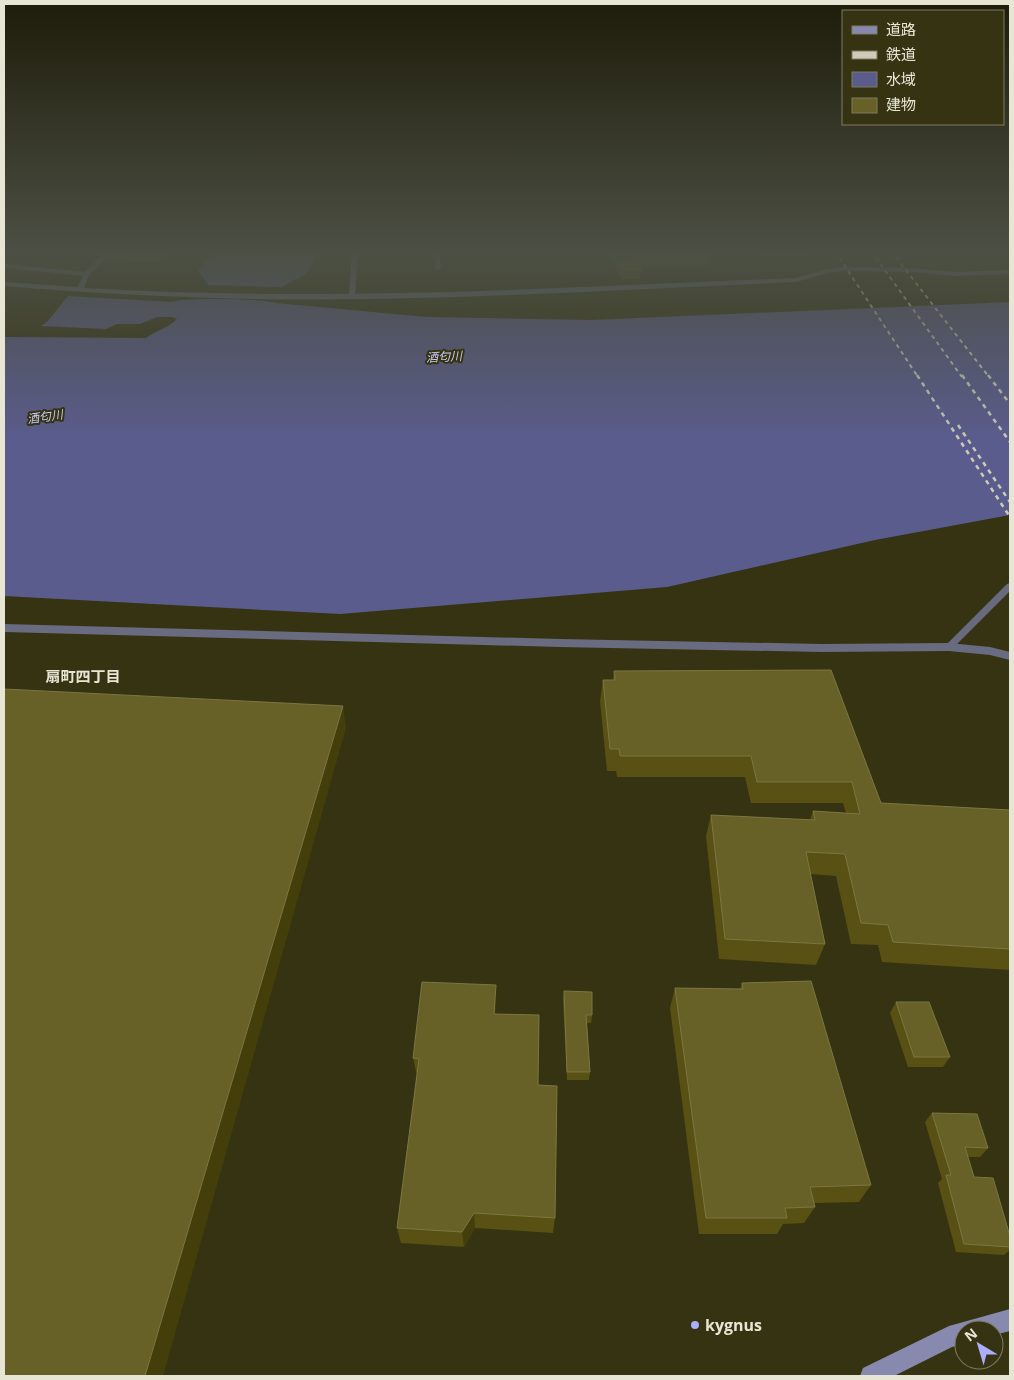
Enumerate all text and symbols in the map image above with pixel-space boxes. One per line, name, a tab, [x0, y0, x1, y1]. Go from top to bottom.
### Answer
legend	[842, 10, 1004, 125]
text: 道路	[886, 19, 916, 39]
text: 鉄道	[886, 44, 916, 64]
text: 水域	[886, 69, 916, 89]
text: 建物	[886, 94, 916, 114]
water label: 酒匂川	[426, 347, 464, 366]
water label: 酒匂川	[26, 405, 66, 427]
district label: 扇町四丁目	[45, 666, 121, 686]
place label: kygnus	[705, 1314, 762, 1336]
marker: kygnus	[689, 1319, 701, 1331]
north arrow	[954, 1320, 1004, 1370]
text: N	[960, 1323, 981, 1345]

